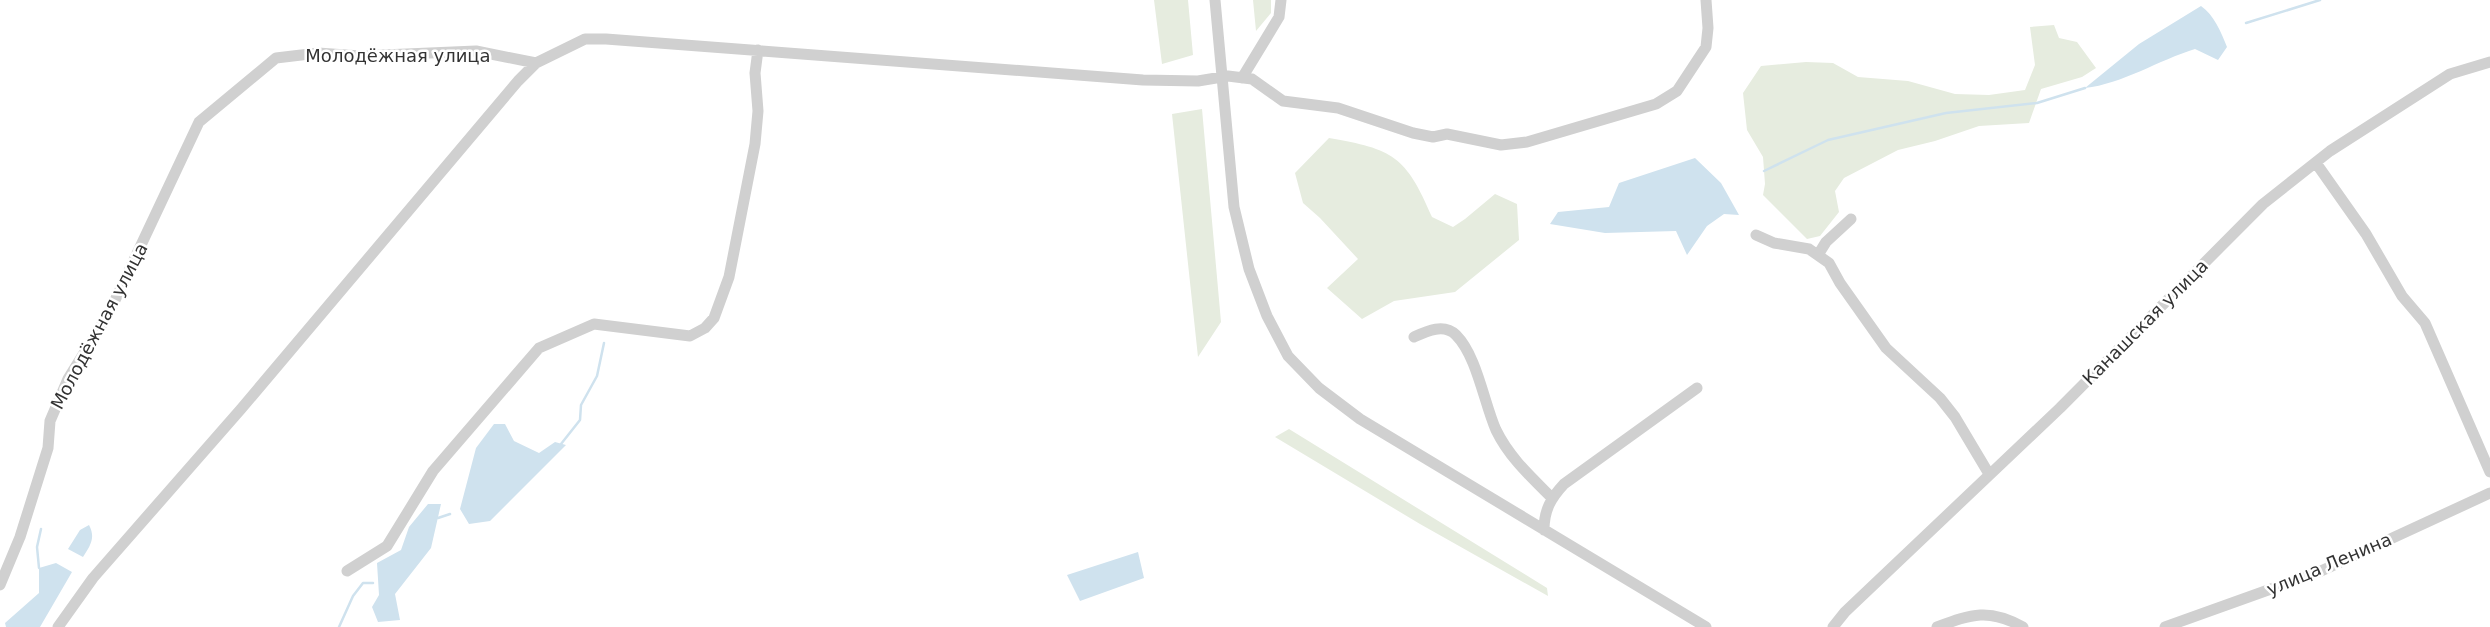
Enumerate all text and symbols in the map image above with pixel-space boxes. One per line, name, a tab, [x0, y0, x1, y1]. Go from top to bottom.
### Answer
street label: Молодёжная улица	[305, 45, 491, 66]
street label: Молодёжная улица	[46, 239, 152, 413]
street label: Канашская улица	[2078, 255, 2212, 389]
street label: улица Ленина	[2263, 528, 2395, 600]

